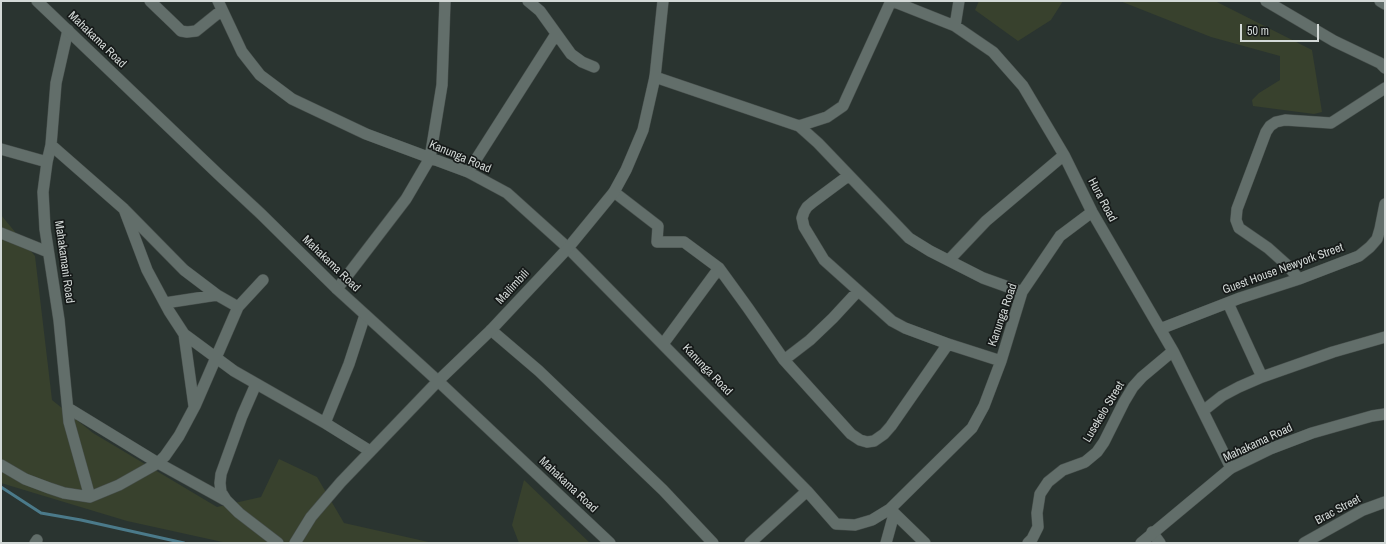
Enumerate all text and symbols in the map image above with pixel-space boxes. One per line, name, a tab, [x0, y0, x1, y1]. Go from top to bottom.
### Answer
street label: Mahakama Road	[65, 9, 129, 71]
scale bar	[1242, 16, 1321, 42]
text: 50 m	[1247, 23, 1269, 39]
street label: Kanunga Road	[427, 138, 493, 176]
street label: Hura Road	[1084, 176, 1120, 224]
street label: Mahakamani Road	[51, 220, 77, 304]
street label: Mahakama Road	[299, 233, 363, 295]
street label: Guest House Newyork Street	[1221, 240, 1345, 298]
street label: Mailimbili	[493, 266, 533, 308]
street label: Kanunga Road	[986, 282, 1020, 348]
street label: Kanunga Road	[679, 341, 735, 399]
street label: Lusekelo Street	[1080, 379, 1128, 445]
street label: Mahakama Road	[1221, 421, 1295, 465]
street label: Mahakama Road	[536, 454, 600, 516]
street label: Brac Street	[1313, 492, 1363, 528]

